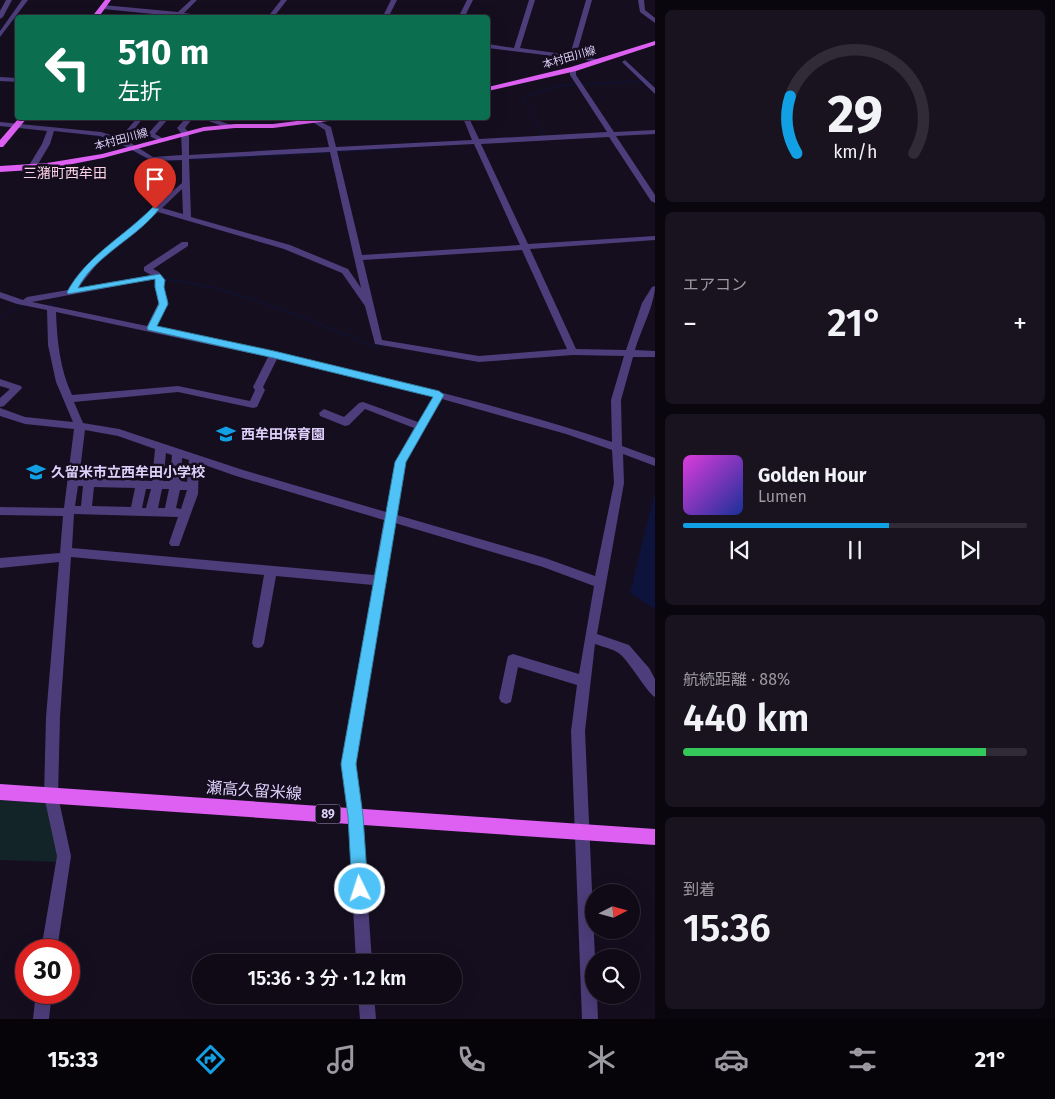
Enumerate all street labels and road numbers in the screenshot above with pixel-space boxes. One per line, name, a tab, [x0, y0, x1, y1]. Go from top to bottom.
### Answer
street label: 本村田川線	[541, 44, 597, 71]
street label: 本村田川線	[93, 126, 149, 153]
street label: 瀬高久留米線	[205, 778, 303, 803]
road number: 89	[316, 804, 340, 824]

